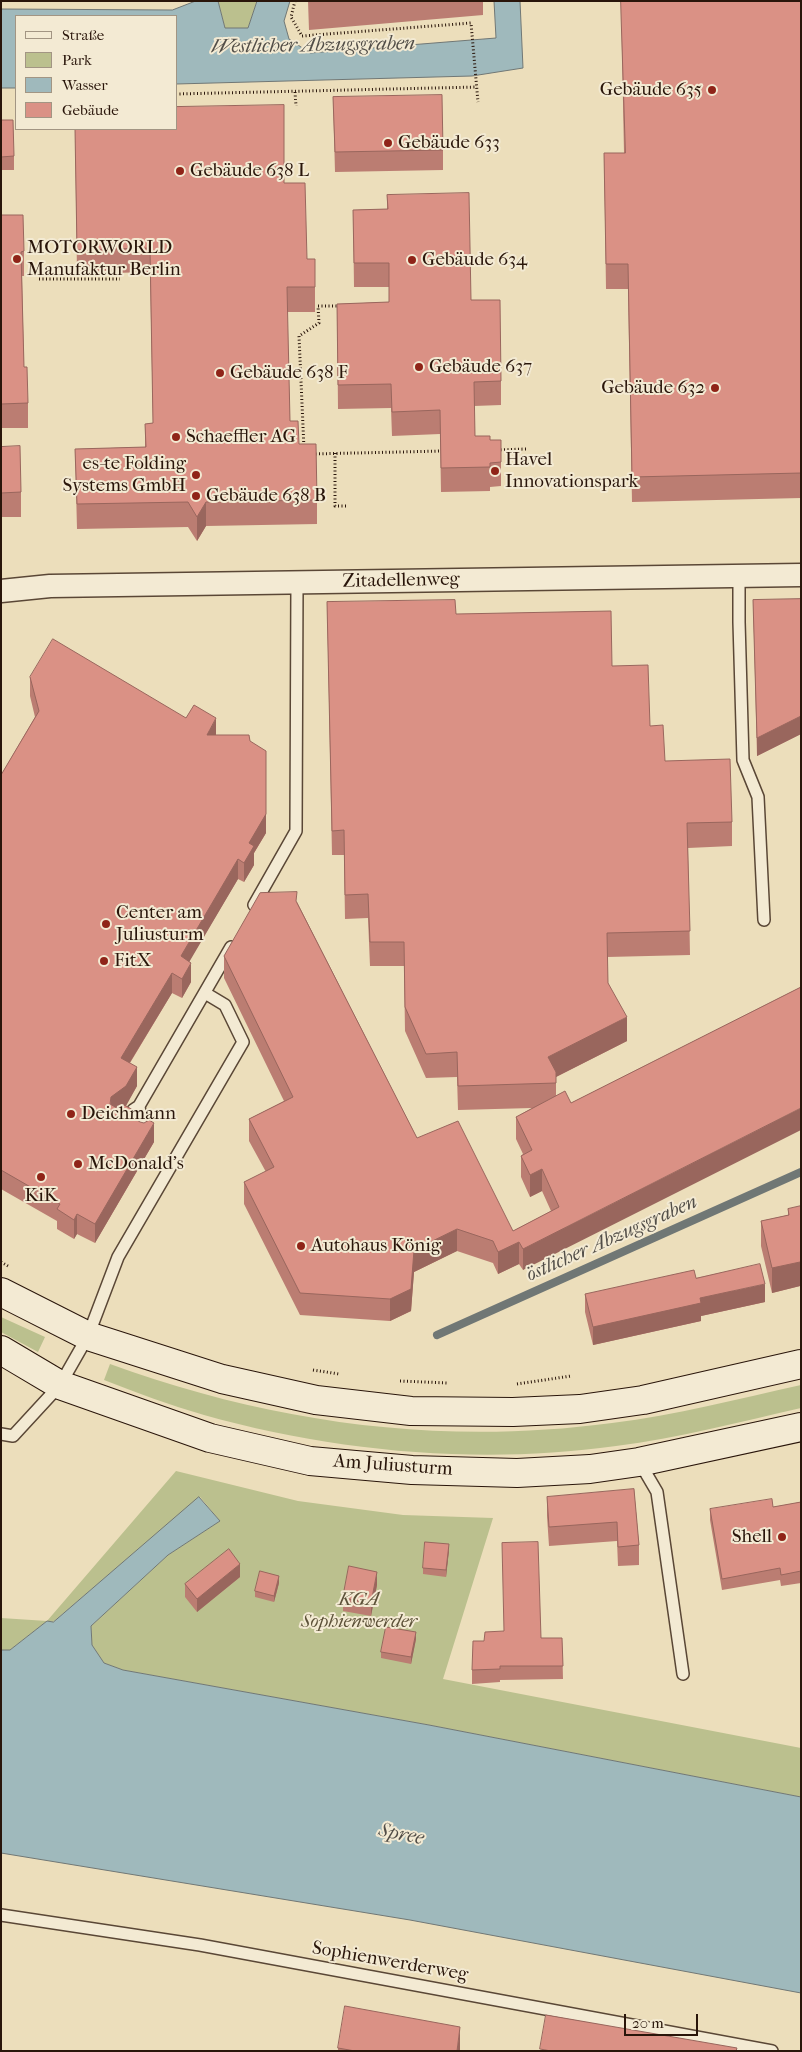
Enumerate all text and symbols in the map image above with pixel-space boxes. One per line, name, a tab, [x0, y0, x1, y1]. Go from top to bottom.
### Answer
legend	[15, 15, 178, 130]
text: Straße	[62, 26, 104, 44]
water label: Westlicher Abzugsgraben	[211, 32, 415, 60]
text: Park	[62, 51, 92, 69]
text: Wasser	[62, 76, 108, 94]
place label: Gebäude 635	[600, 79, 702, 101]
marker: Gebäude 635	[706, 84, 718, 96]
text: Gebäude	[62, 101, 119, 119]
place label: Gebäude 633	[398, 132, 500, 154]
marker: Gebäude 633	[382, 137, 394, 149]
place label: Gebäude 638 L	[190, 160, 309, 182]
marker: Gebäude 638 L	[174, 165, 186, 177]
place label: MOTORWORLD Manufaktur Berlin	[27, 237, 181, 281]
place label: Gebäude 634	[422, 249, 527, 271]
marker: MOTORWORLD Manufaktur Berlin	[11, 253, 23, 265]
marker: Gebäude 634	[406, 254, 418, 266]
place label: Gebäude 637	[429, 356, 532, 378]
marker: Gebäude 637	[413, 361, 425, 373]
place label: Gebäude 638 F	[230, 362, 348, 384]
marker: Gebäude 638 F	[214, 367, 226, 379]
place label: Gebäude 632	[601, 377, 705, 399]
marker: Gebäude 632	[709, 382, 721, 394]
place label: Schaeffler AG	[186, 426, 296, 448]
marker: Schaeffler AG	[170, 431, 182, 443]
place label: Havel Innovationspark	[505, 449, 638, 493]
place label: es-te Folding Systems GmbH	[63, 453, 186, 497]
marker: Havel Innovationspark	[489, 465, 501, 477]
marker: es-te Folding Systems GmbH	[190, 469, 202, 481]
place label: Gebäude 638 B	[206, 485, 326, 507]
marker: Gebäude 638 B	[190, 490, 202, 502]
street label: Zitadellenweg	[342, 569, 460, 593]
place label: Center am Juliusturm	[116, 902, 203, 946]
marker: Center am Juliusturm	[100, 918, 112, 930]
place label: FitX	[114, 950, 151, 972]
marker: FitX	[98, 955, 110, 967]
place label: Deichmann	[81, 1103, 176, 1125]
marker: Deichmann	[65, 1108, 77, 1120]
place label: McDonald's	[88, 1153, 184, 1175]
marker: McDonald's	[72, 1158, 84, 1170]
marker: KiK	[35, 1171, 47, 1183]
place label: KiK	[24, 1185, 58, 1207]
water label: östlicher Abzugsgraben	[523, 1191, 701, 1287]
place label: Autohaus König	[311, 1235, 441, 1257]
marker: Autohaus König	[295, 1240, 307, 1252]
street label: Am Juliusturm	[333, 1450, 453, 1482]
place label: Shell	[732, 1526, 772, 1548]
marker: Shell	[776, 1531, 788, 1543]
park label: KGA Sophienwerder	[301, 1589, 417, 1633]
water label: Spree	[376, 1819, 426, 1851]
street label: Sophienwerderweg	[310, 1937, 470, 1987]
scale bar	[627, 2004, 701, 2036]
text: 20 m	[632, 2014, 664, 2032]

